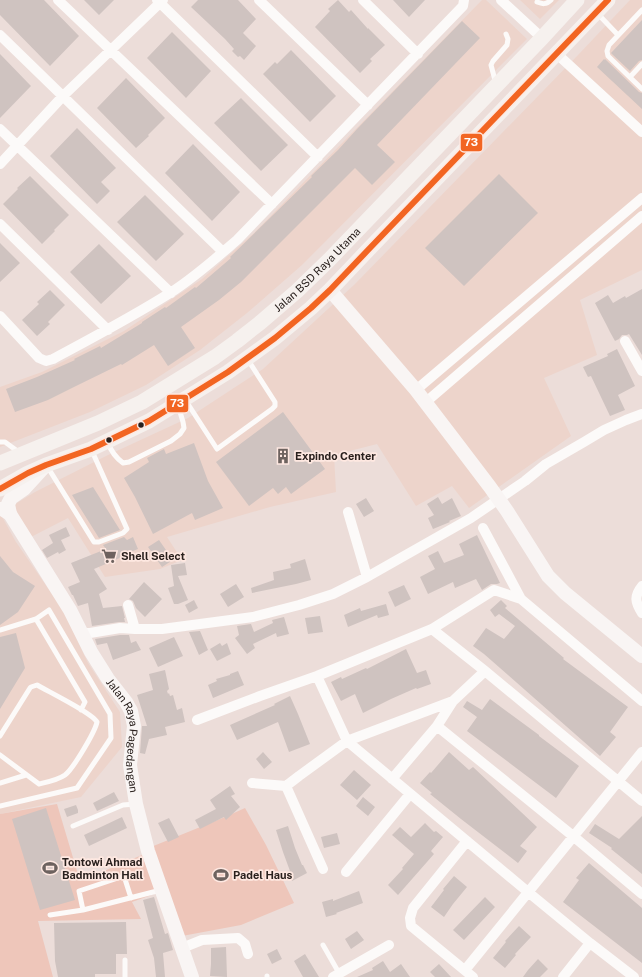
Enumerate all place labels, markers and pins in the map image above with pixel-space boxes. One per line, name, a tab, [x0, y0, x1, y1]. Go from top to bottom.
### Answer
unlabelled marker	[136, 420, 146, 430]
unlabelled marker	[104, 435, 114, 445]
building icon: Expindo Center	[274, 447, 292, 465]
place label: Expindo Center	[295, 450, 376, 462]
supermarket icon: Shell Select	[100, 547, 118, 565]
place label: Shell Select	[121, 550, 185, 562]
place label: Tontowi Ahmad Badminton Hall	[62, 856, 144, 881]
sports icon: Tontowi Ahmad Badminton Hall	[41, 859, 59, 877]
sports icon: Padel Haus	[212, 866, 230, 884]
place label: Padel Haus	[233, 869, 293, 881]

